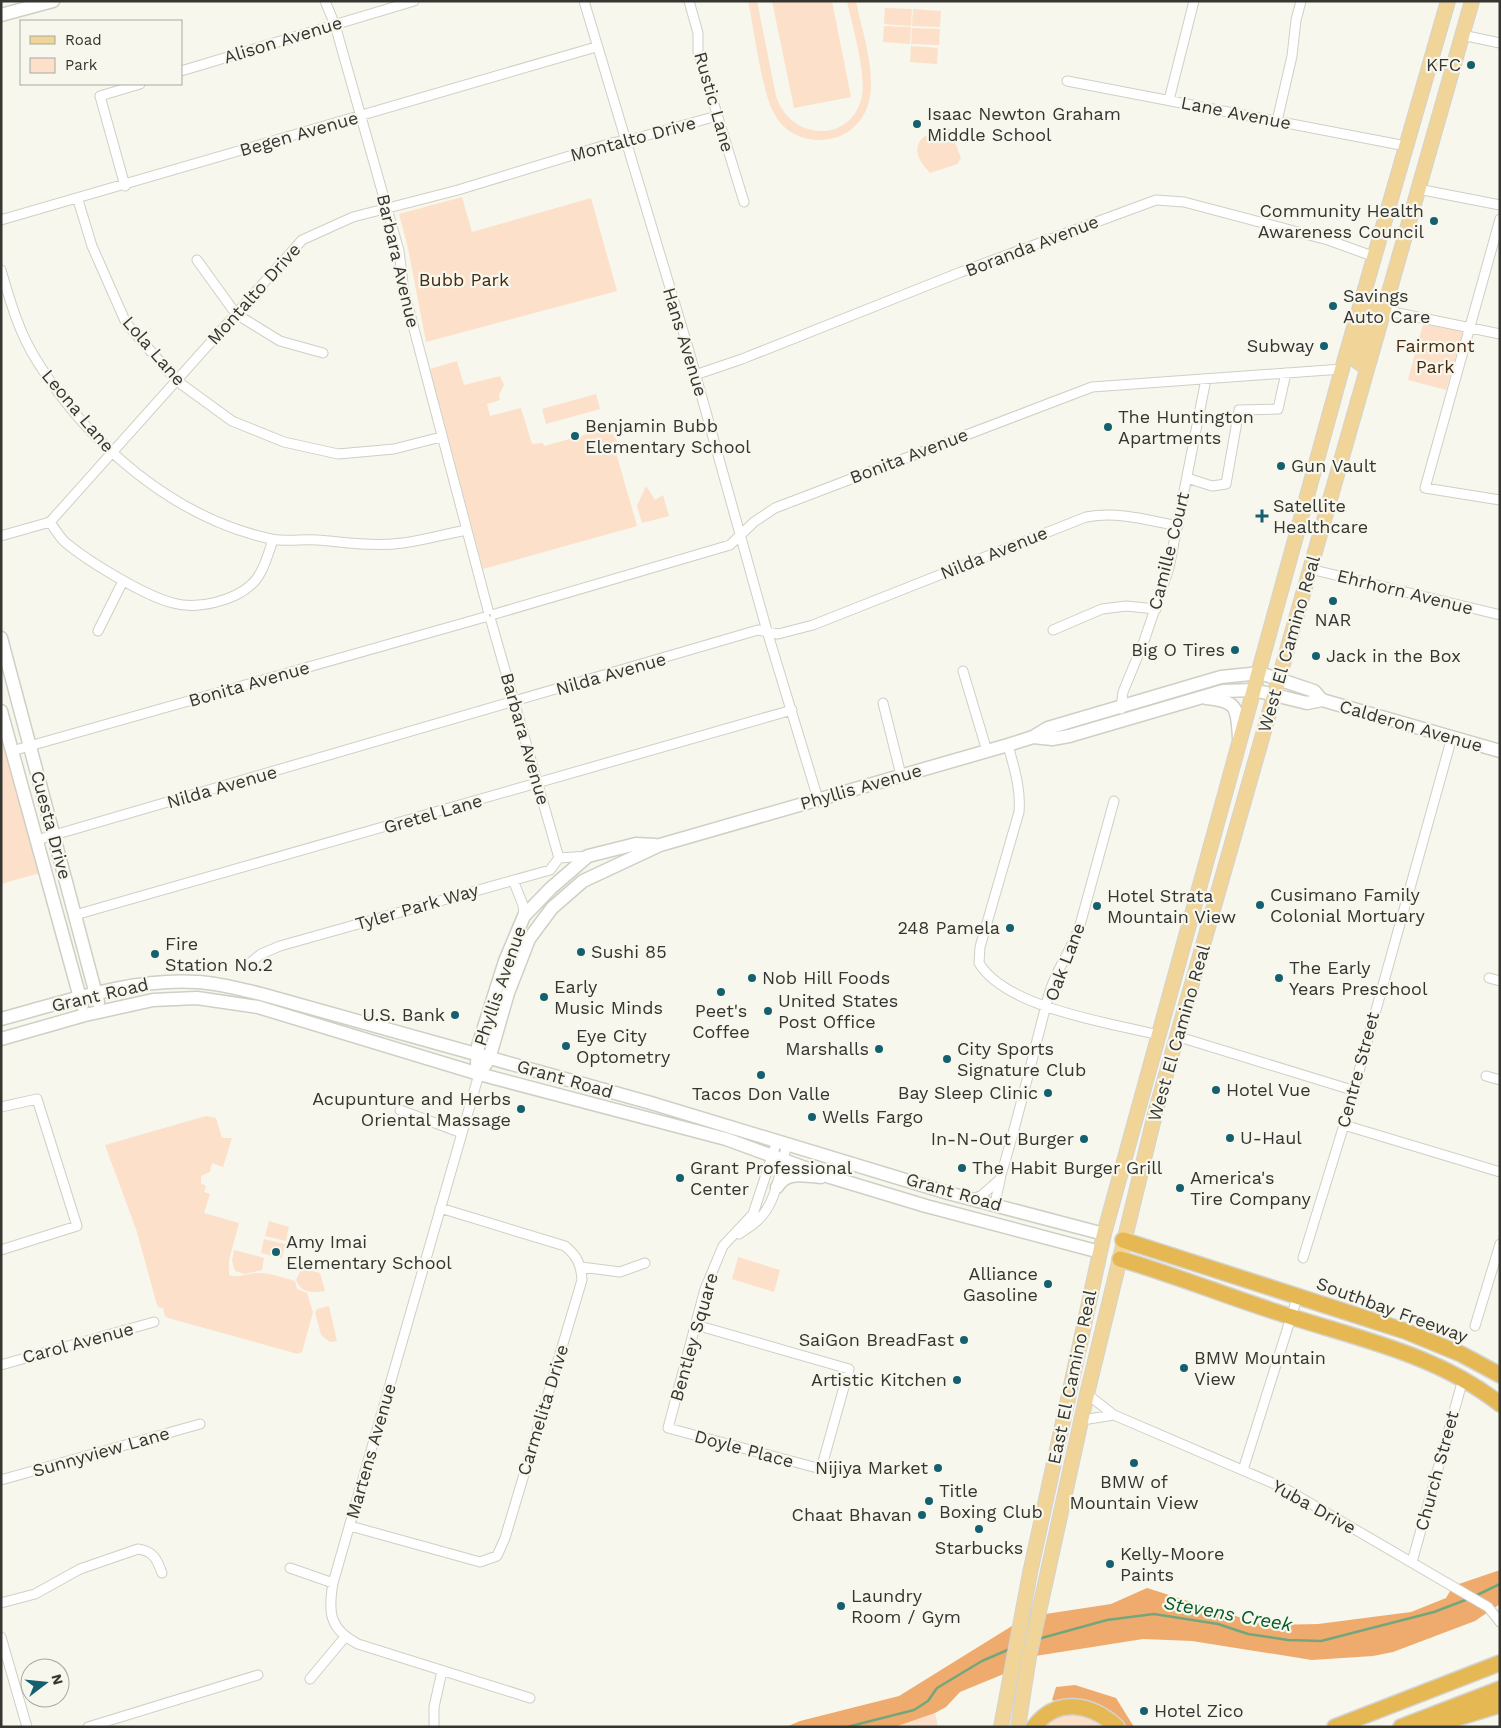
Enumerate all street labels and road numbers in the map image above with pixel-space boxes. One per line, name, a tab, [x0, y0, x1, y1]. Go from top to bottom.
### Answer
street label: Alison Avenue	[221, 12, 345, 67]
street label: Rustic Lane	[690, 49, 739, 154]
street label: Lane Avenue	[1179, 92, 1293, 133]
street label: Begen Avenue	[237, 107, 361, 160]
street label: Montalto Drive	[568, 112, 698, 165]
street label: Barbara Avenue	[373, 192, 424, 330]
street label: Boranda Avenue	[962, 210, 1101, 281]
street label: Montalto Drive	[203, 239, 305, 349]
street label: Hans Avenue	[659, 285, 712, 399]
street label: Lola Lane	[119, 312, 190, 390]
street label: Leona Lane	[38, 365, 119, 456]
street label: Bonita Avenue	[847, 423, 971, 488]
street label: Camille Court	[1144, 489, 1193, 612]
street label: Nilda Avenue	[937, 522, 1050, 584]
street label: West El Camino Real	[1253, 553, 1324, 735]
street label: Ehrhorn Avenue	[1335, 564, 1475, 619]
street label: Nilda Avenue	[553, 648, 668, 699]
street label: Bonita Avenue	[186, 656, 312, 711]
street label: Barbara Avenue	[497, 670, 554, 807]
street label: Calderon Avenue	[1337, 695, 1485, 756]
street label: Phyllis Avenue	[798, 759, 924, 814]
street label: Nilda Avenue	[164, 761, 279, 812]
street label: Cuesta Drive	[27, 768, 76, 881]
street label: Gretel Lane	[381, 789, 485, 838]
street label: Tyler Park Way	[353, 879, 482, 934]
street label: Oak Lane	[1040, 920, 1089, 1004]
street label: Phyllis Avenue	[469, 923, 530, 1049]
street label: West El Camino Real	[1143, 942, 1214, 1124]
street label: Grant Road	[49, 973, 150, 1016]
street label: Centre Street	[1332, 1009, 1383, 1130]
street label: Grant Road	[515, 1055, 616, 1102]
street label: Grant Road	[904, 1168, 1005, 1215]
street label: Bentley Square	[665, 1270, 722, 1404]
street label: Southbay Freeway	[1314, 1272, 1471, 1347]
street label: East El Camino Real	[1043, 1287, 1100, 1466]
street label: Carol Avenue	[20, 1318, 136, 1367]
street label: Carmelita Drive	[513, 1342, 572, 1478]
street label: Martens Avenue	[341, 1381, 400, 1521]
street label: Church Street	[1410, 1408, 1463, 1533]
street label: Sunnyview Lane	[30, 1422, 172, 1481]
street label: Doyle Place	[692, 1425, 796, 1472]
street label: Yuba Drive	[1269, 1475, 1360, 1538]

